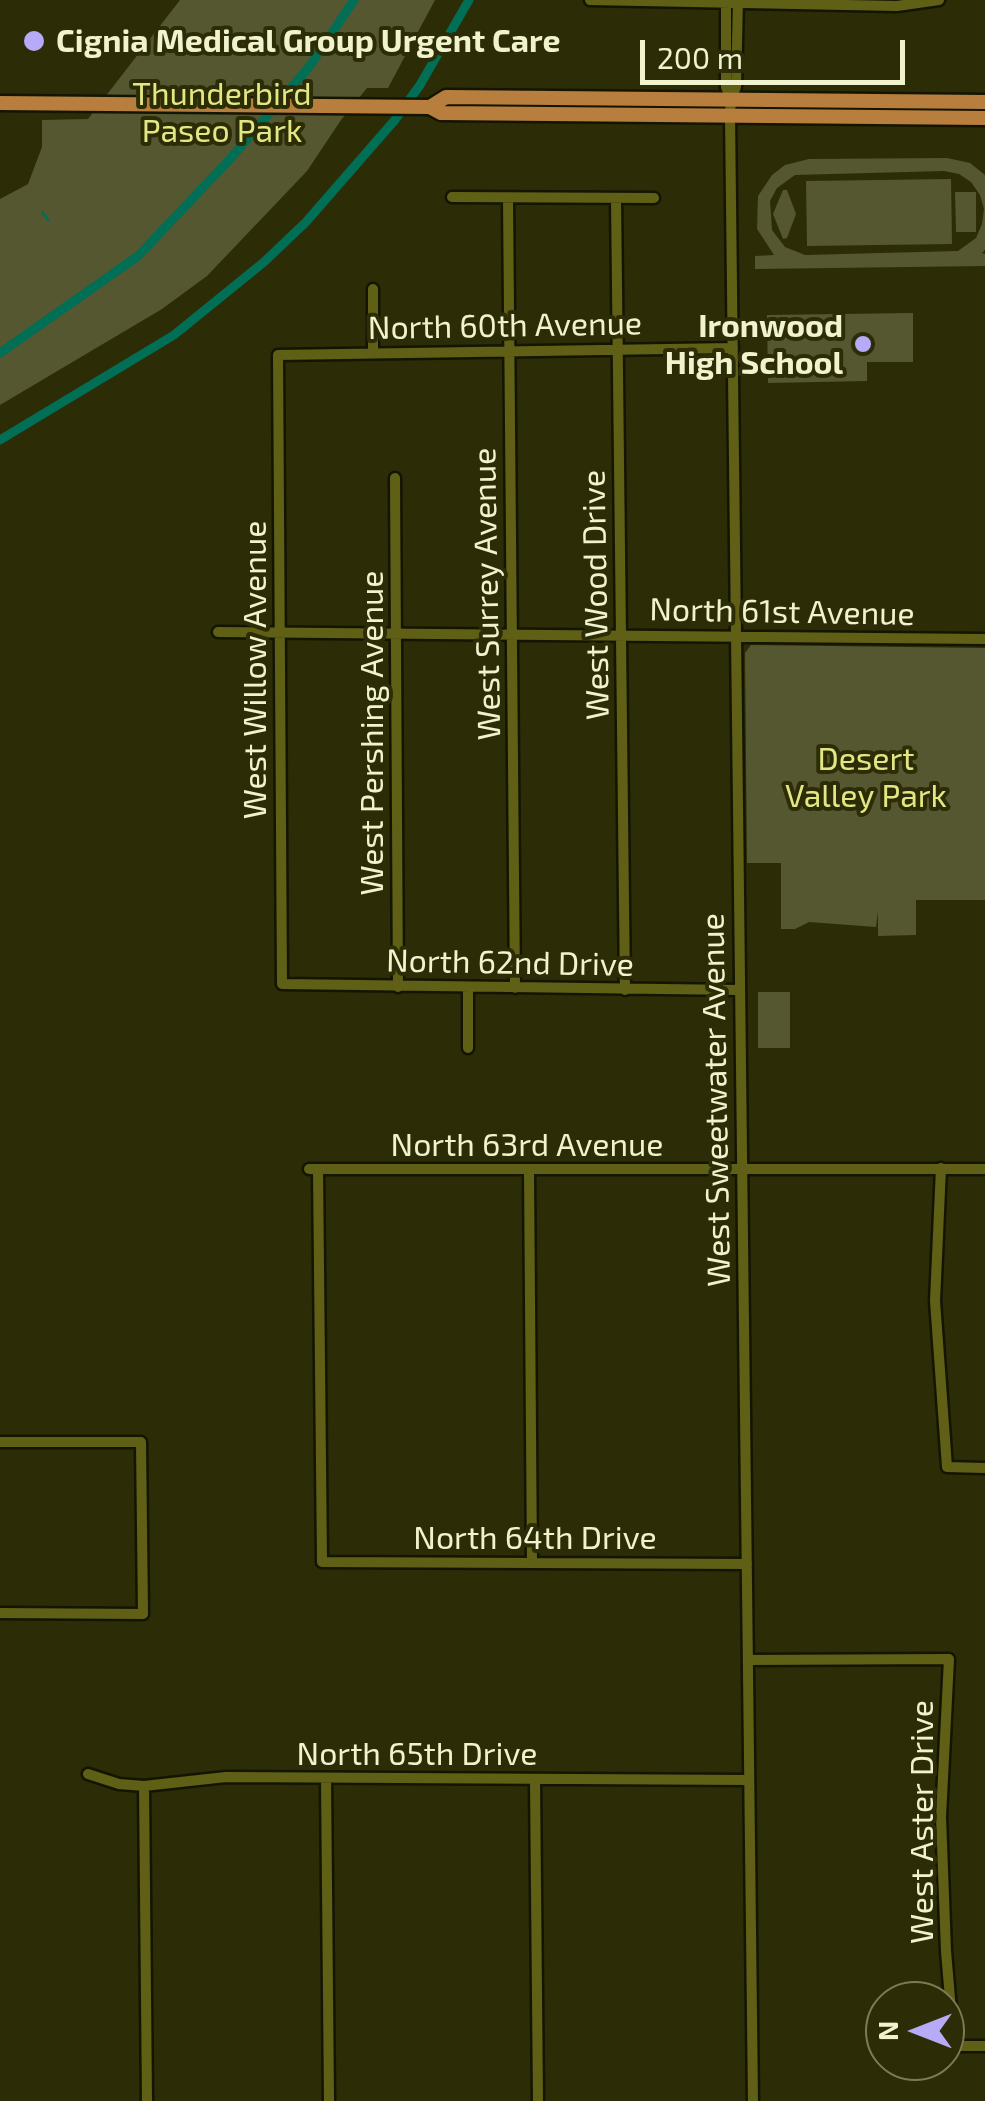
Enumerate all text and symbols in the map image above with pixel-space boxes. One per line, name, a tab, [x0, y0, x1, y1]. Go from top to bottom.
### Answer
scale bar	[645, 20, 910, 82]
place label: Cignia Medical Group Urgent Care	[56, 22, 561, 60]
marker: Cignia Medical Group Urgent Care	[21, 28, 47, 54]
text: 200 m	[657, 39, 743, 75]
park label: Thunderbird Paseo Park	[132, 75, 312, 150]
street label: North 60th Avenue	[368, 304, 642, 348]
place label: Ironwood High School	[665, 307, 843, 382]
marker: Ironwood High School	[852, 333, 874, 355]
street label: West Surrey Avenue	[465, 448, 509, 740]
street label: West Wood Drive	[575, 470, 617, 720]
street label: West Willow Avenue	[236, 521, 274, 819]
street label: West Pershing Avenue	[353, 571, 391, 895]
street label: North 61st Avenue	[649, 590, 915, 634]
park label: Desert Valley Park	[785, 740, 947, 815]
street label: West Sweetwater Avenue	[694, 913, 738, 1287]
street label: North 62nd Drive	[386, 942, 634, 984]
street label: North 63rd Avenue	[391, 1126, 663, 1164]
street label: North 64th Drive	[413, 1519, 657, 1557]
street label: West Aster Drive	[903, 1700, 941, 1944]
street label: North 65th Drive	[297, 1735, 537, 1773]
north arrow	[865, 1981, 965, 2081]
text: N	[870, 2021, 904, 2041]

